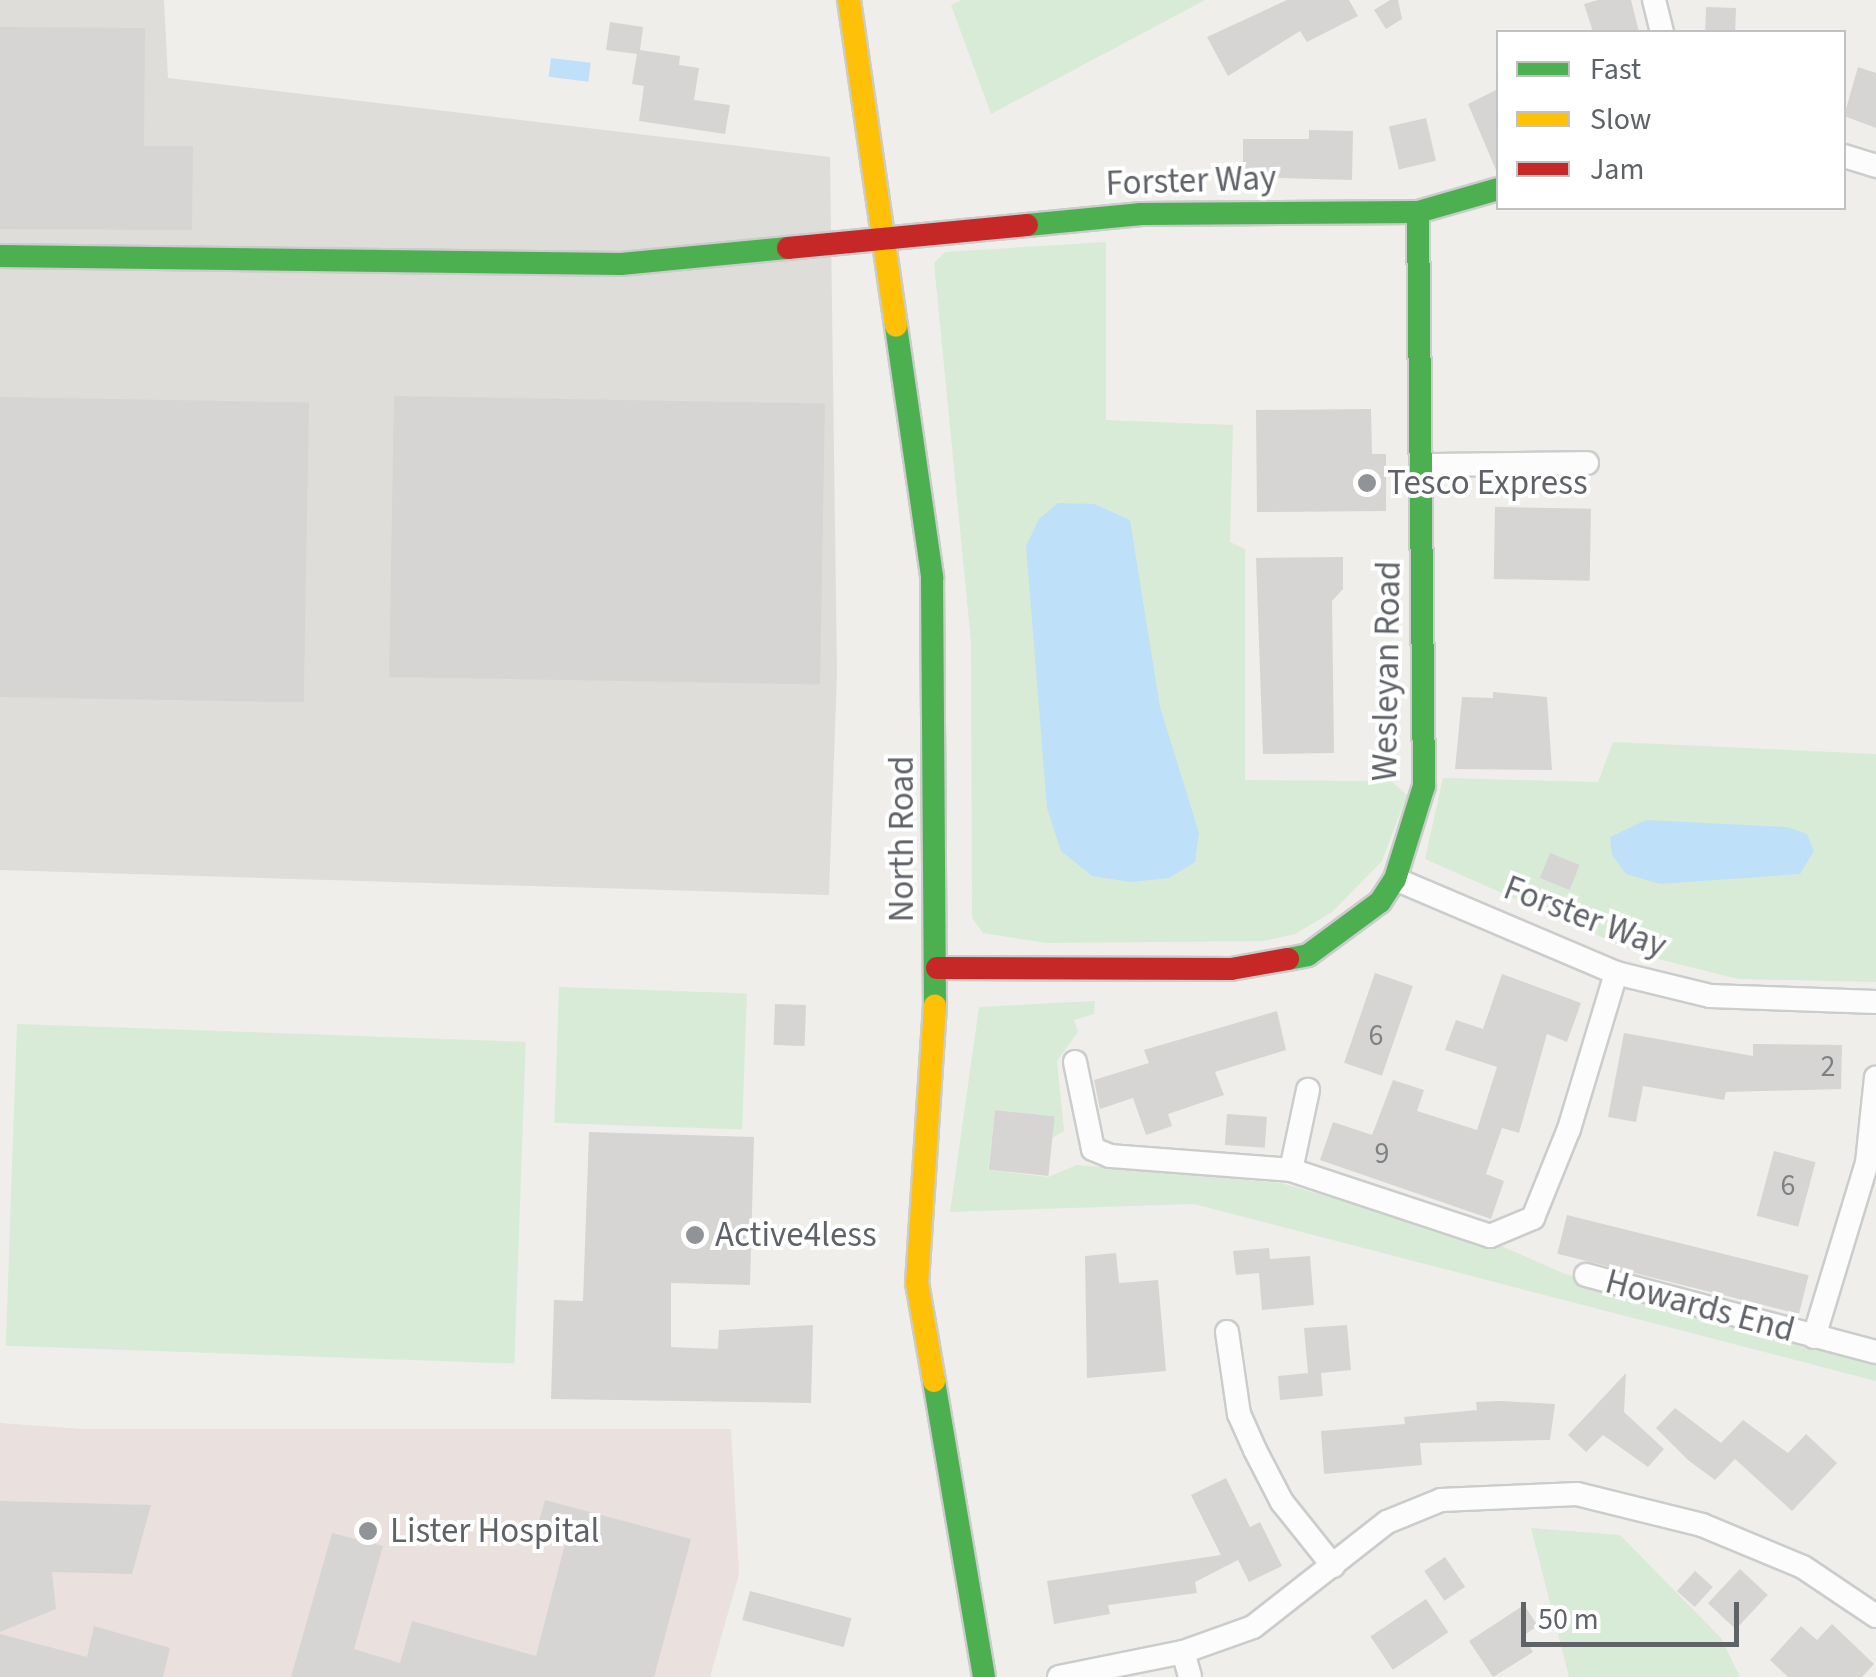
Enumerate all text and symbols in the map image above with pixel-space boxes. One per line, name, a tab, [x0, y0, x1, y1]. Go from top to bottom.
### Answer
legend	[1496, 30, 1846, 210]
text: Fast	[1590, 48, 1641, 91]
text: Slow	[1590, 98, 1651, 141]
text: Jam	[1590, 148, 1644, 191]
street label: Forster Way	[1105, 157, 1277, 205]
place label: Tesco Express	[1387, 462, 1588, 504]
marker: Tesco Express	[1356, 472, 1378, 494]
street label: Wesleyan Road	[1364, 560, 1410, 782]
street label: North Road	[881, 756, 923, 922]
street label: Forster Way	[1498, 867, 1672, 967]
house number: 6	[1369, 1018, 1383, 1054]
house number: 2	[1821, 1049, 1835, 1085]
house number: 9	[1375, 1136, 1389, 1172]
house number: 6	[1781, 1168, 1795, 1204]
place label: Active4less	[715, 1214, 877, 1256]
marker: Active4less	[684, 1224, 706, 1246]
street label: Howards End	[1601, 1261, 1799, 1351]
place label: Lister Hospital	[390, 1510, 600, 1552]
marker: Lister Hospital	[355, 1518, 381, 1544]
scale bar	[1526, 1582, 1744, 1644]
text: 50 m	[1538, 1598, 1599, 1641]

